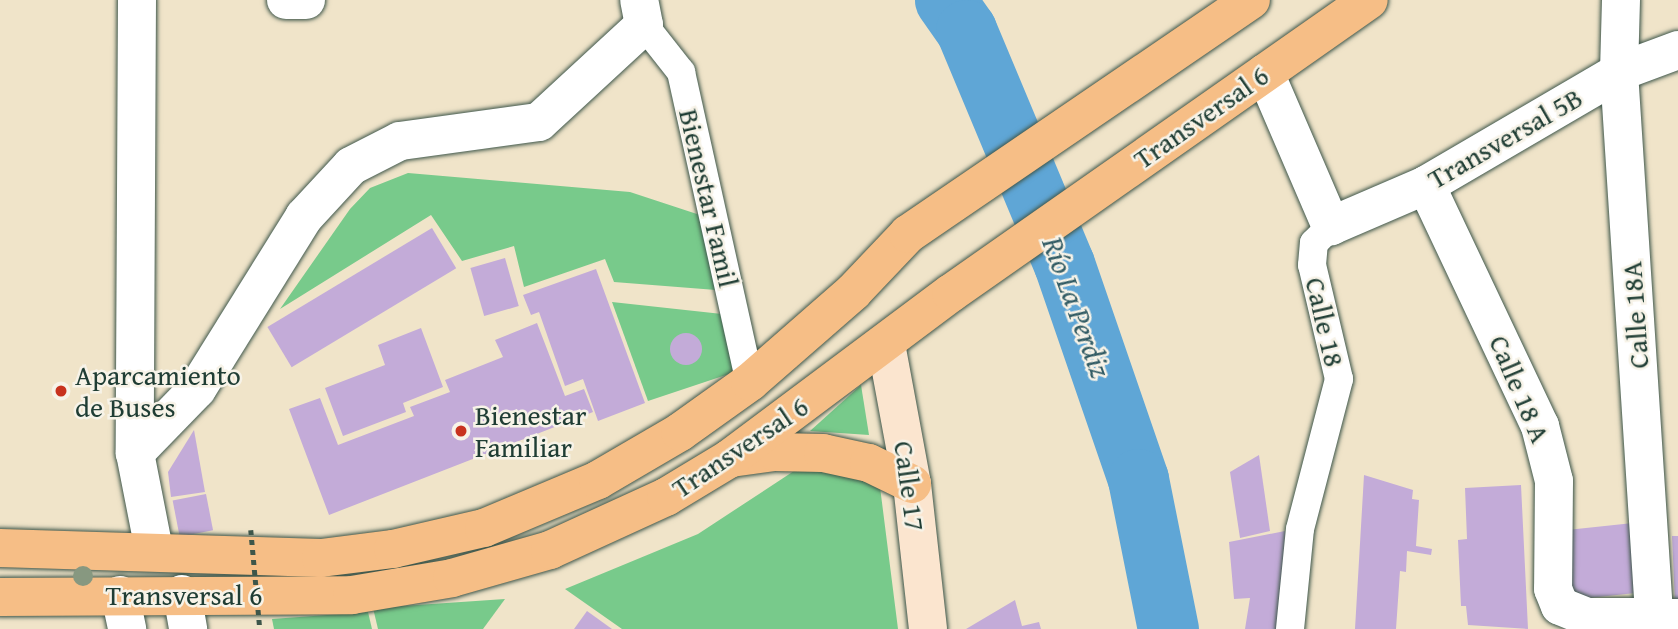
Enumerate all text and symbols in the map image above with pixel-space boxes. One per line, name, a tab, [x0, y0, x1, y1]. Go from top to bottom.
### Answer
street label: Transversal 6	[1127, 58, 1275, 176]
street label: Transversal 5B	[1422, 80, 1588, 196]
street label: Bienestar Famil	[672, 106, 746, 290]
water label: Río La Perdiz	[1035, 232, 1119, 382]
street label: Calle 18A	[1614, 260, 1656, 370]
street label: Calle 18	[1298, 274, 1352, 370]
street label: Calle 18 A	[1482, 330, 1558, 448]
place label: Aparcamiento de Buses	[75, 358, 241, 424]
marker: Aparcamiento de Buses	[53, 383, 69, 399]
street label: Transversal 6	[666, 389, 814, 505]
place label: Bienestar Familiar	[475, 398, 587, 464]
marker: Bienestar Familiar	[453, 423, 469, 439]
street label: Calle 17	[887, 439, 933, 533]
street label: Transversal 6	[106, 578, 262, 612]

